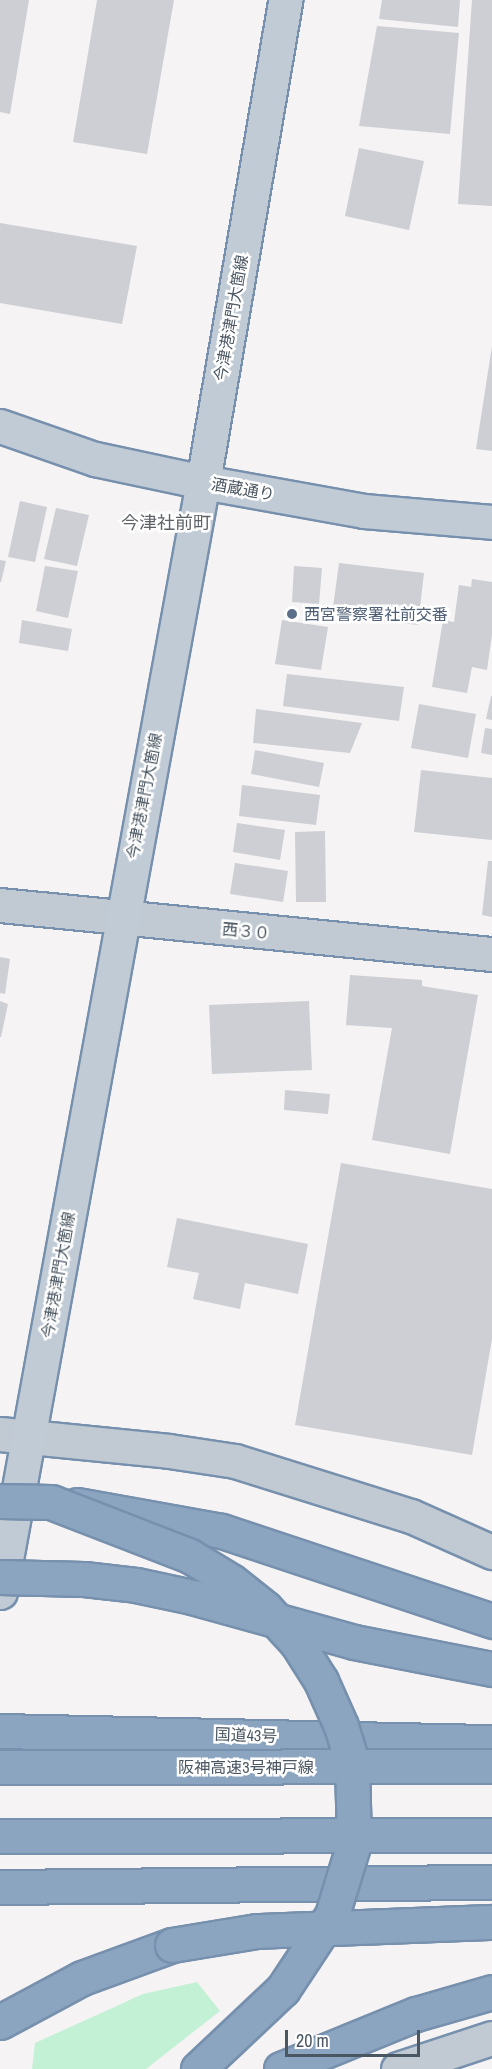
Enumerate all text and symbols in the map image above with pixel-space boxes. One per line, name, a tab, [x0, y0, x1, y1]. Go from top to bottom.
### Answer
street label: 今津港津門大箇線	[210, 253, 252, 383]
street label: 酒蔵通り	[210, 474, 276, 504]
district label: 今津社前町	[121, 512, 211, 534]
place label: 西宮警察署社前交番	[304, 604, 448, 624]
marker: 西宮警察署社前交番	[285, 607, 299, 621]
street label: 今津港津門大箇線	[122, 731, 166, 861]
street label: 西３０	[221, 919, 271, 943]
street label: 今津港津門大箇線	[37, 1210, 79, 1340]
street label: 国道43号	[214, 1724, 278, 1746]
street label: 阪神高速3号神戸線	[178, 1757, 314, 1777]
scale bar	[288, 2018, 423, 2056]
text: 20 m	[296, 2028, 329, 2053]

